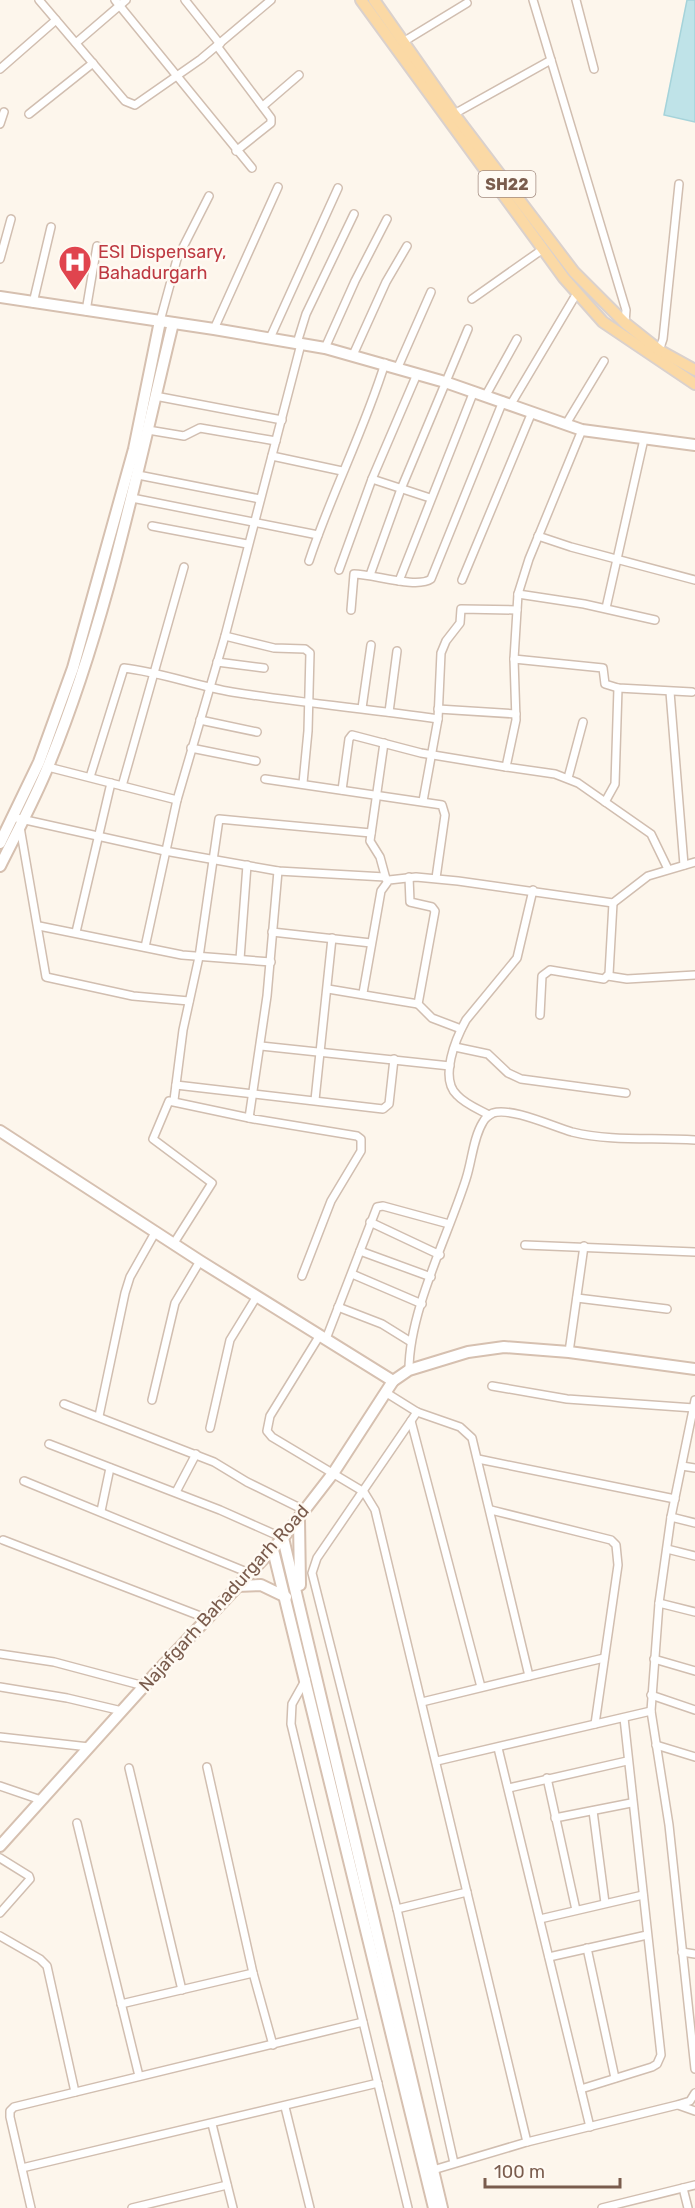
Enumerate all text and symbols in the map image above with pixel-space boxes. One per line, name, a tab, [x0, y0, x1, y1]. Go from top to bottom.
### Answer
road number: SH22	[478, 171, 536, 197]
place label: ESI Dispensary, Bahadurgarh	[98, 241, 226, 284]
hospital icon: ESI Dispensary, Bahadurgarh	[57, 244, 93, 291]
street label: Najafgarh Bahadurgarh Road	[134, 1500, 314, 1696]
scale bar	[485, 2151, 620, 2189]
text: 100 m	[494, 2161, 545, 2183]

